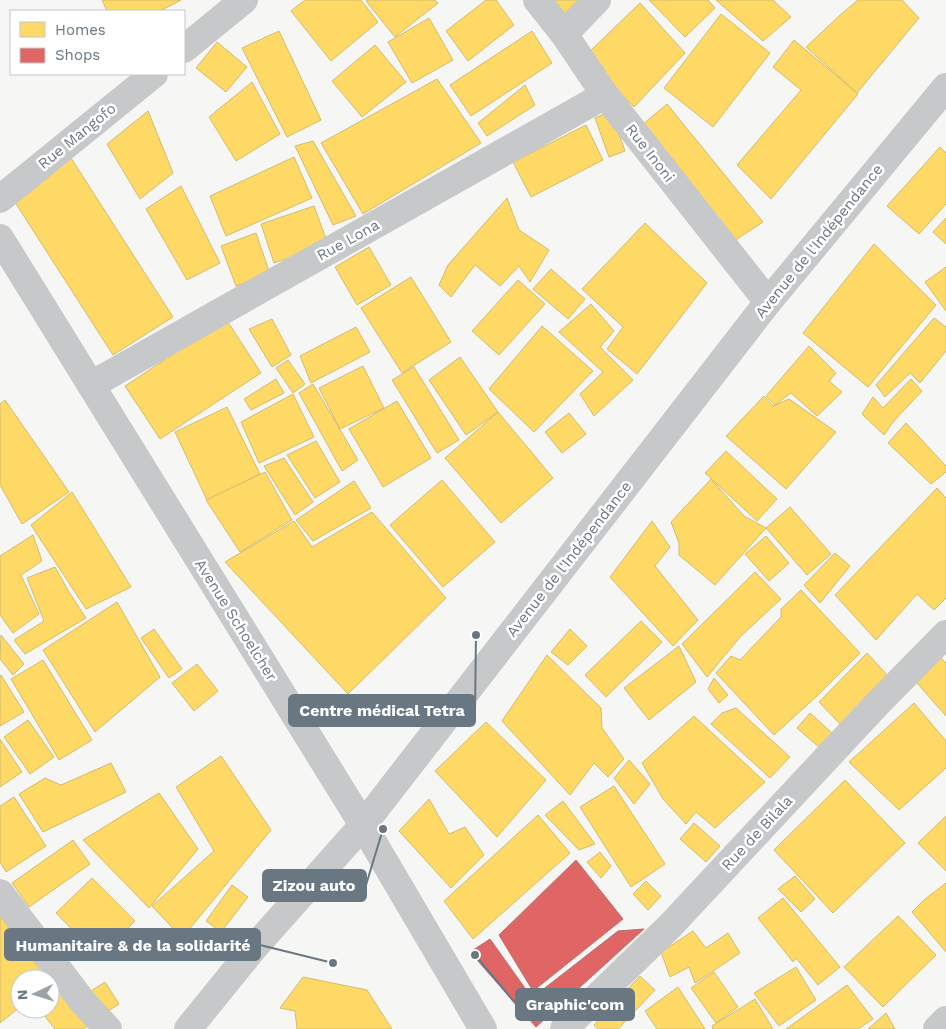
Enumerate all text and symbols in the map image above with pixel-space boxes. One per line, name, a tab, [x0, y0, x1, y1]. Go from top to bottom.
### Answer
legend	[10, 10, 185, 75]
text: Homes	[55, 21, 106, 39]
text: Shops	[55, 46, 100, 64]
street label: Rue Mangofo	[34, 99, 120, 173]
street label: Rue Inoni	[622, 120, 678, 186]
street label: Avenue de l'Indépendance	[751, 161, 887, 321]
street label: Rue Lona	[314, 215, 383, 264]
street label: Avenue de l'Indépendance	[503, 478, 635, 640]
street label: Avenue Schoelcher	[191, 556, 281, 684]
callout: Centre médical Tetra	[289, 695, 475, 726]
text: Centre médical Tetra	[299, 701, 465, 720]
street label: Rue de Bilala	[718, 791, 797, 874]
callout: Zizou auto	[263, 870, 366, 901]
text: Zizou auto	[273, 876, 356, 895]
callout: Humanitaire & de la solidarité	[5, 929, 260, 960]
text: Humanitaire & de la solidarité	[15, 936, 251, 955]
north arrow	[10, 969, 60, 1019]
text: N	[14, 989, 30, 1001]
callout: Graphic'com	[516, 989, 634, 1020]
text: Graphic'com	[526, 995, 624, 1014]

